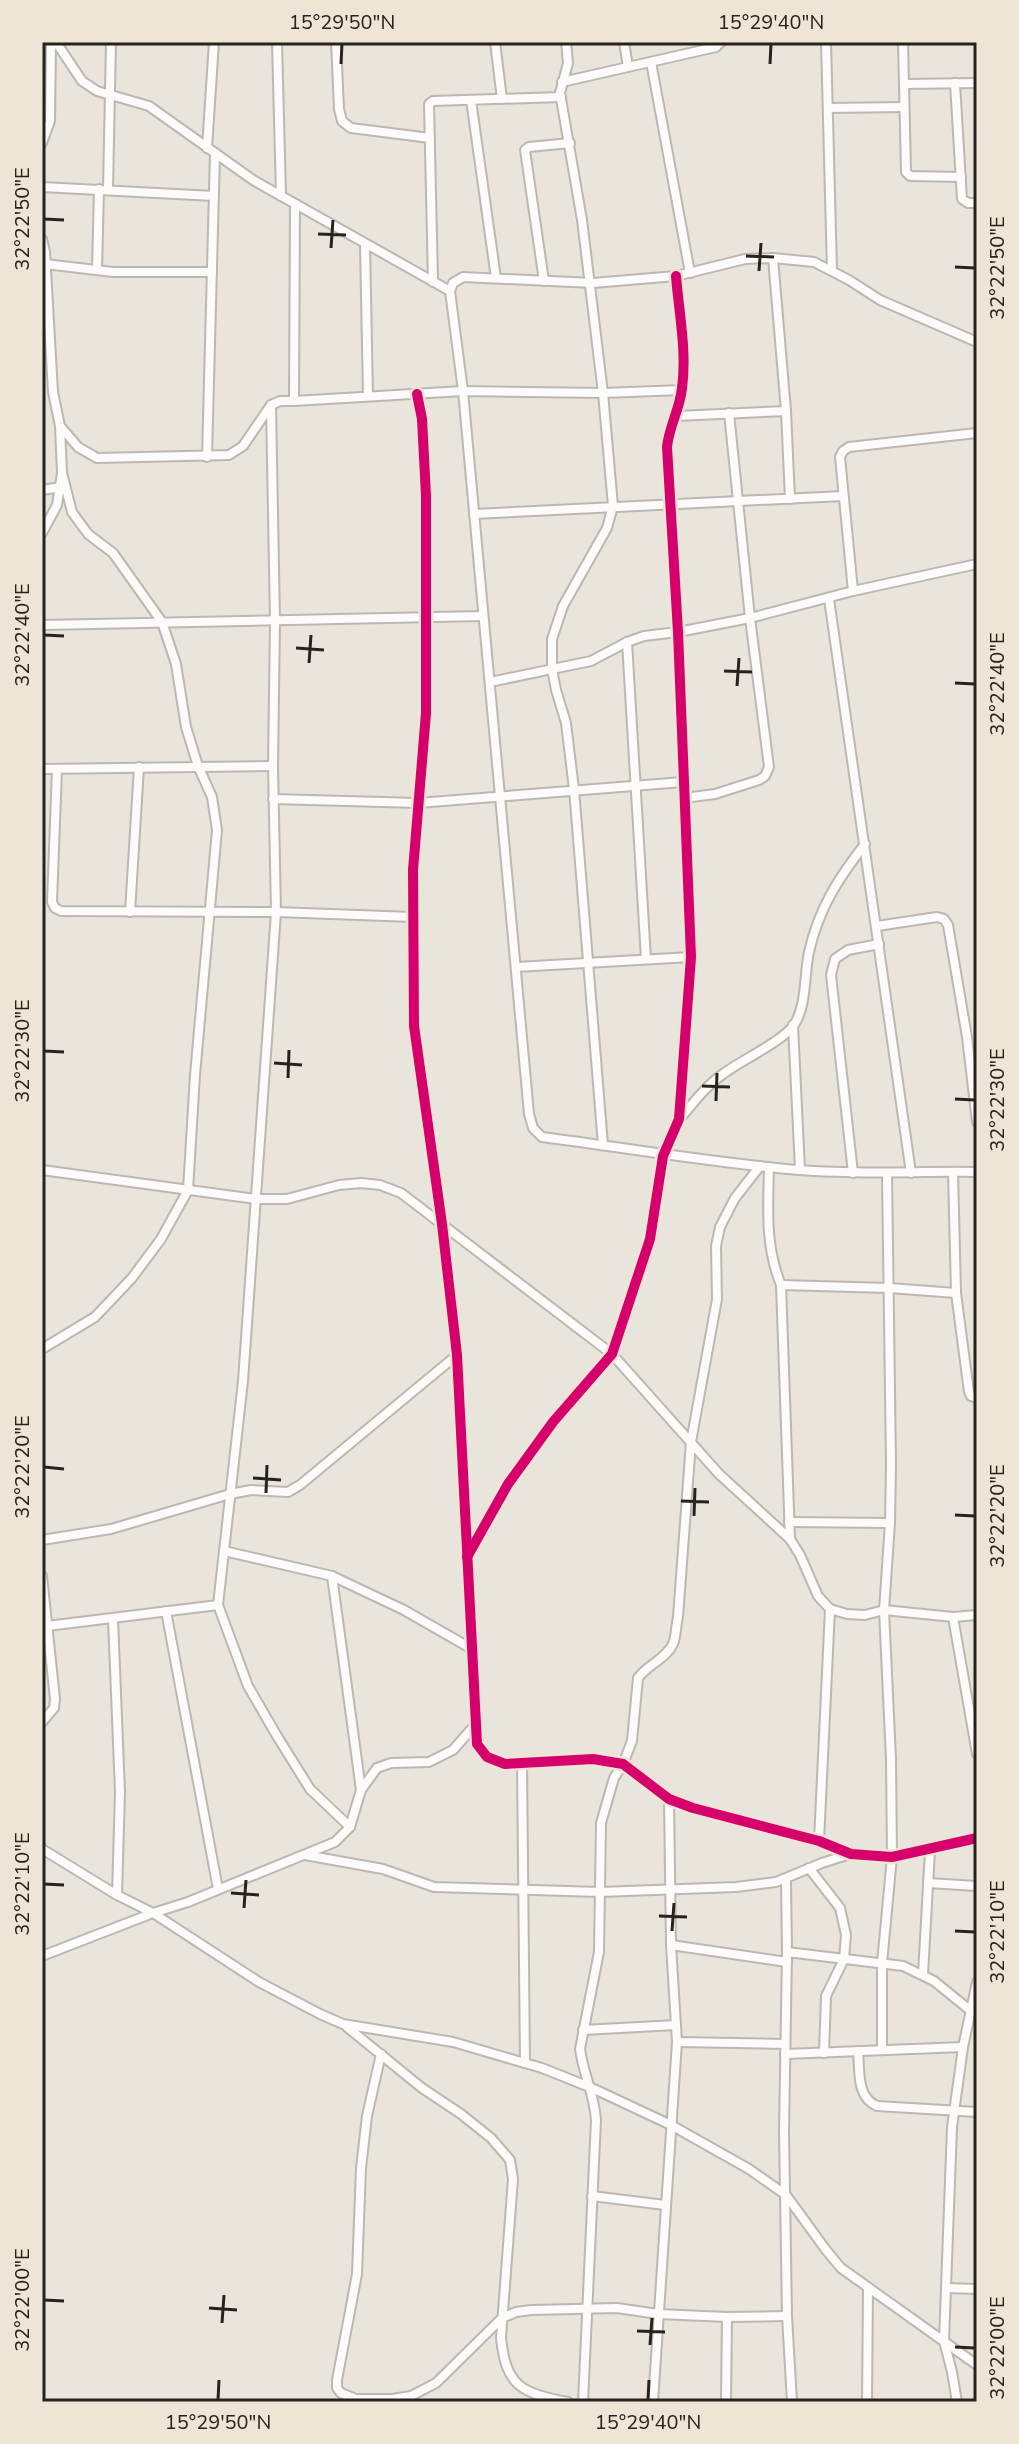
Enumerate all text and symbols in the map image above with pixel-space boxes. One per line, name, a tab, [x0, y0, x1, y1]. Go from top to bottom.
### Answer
text: 15°29'50"N	[289, 9, 395, 36]
text: 15°29'40"N	[718, 9, 824, 36]
text: 32°22'50"E	[9, 167, 36, 271]
text: 32°22'50"E	[984, 216, 1011, 320]
text: 32°22'40"E	[9, 583, 36, 687]
text: 32°22'40"E	[984, 632, 1011, 736]
text: 32°22'30"E	[9, 999, 36, 1103]
text: 32°22'30"E	[984, 1048, 1011, 1152]
text: 32°22'20"E	[9, 1415, 36, 1519]
text: 32°22'20"E	[984, 1464, 1011, 1568]
text: 32°22'10"E	[9, 1832, 36, 1936]
text: 32°22'10"E	[984, 1880, 1011, 1984]
text: 32°22'00"E	[9, 2248, 36, 2352]
text: 32°22'00"E	[984, 2296, 1011, 2400]
text: 15°29'50"N	[165, 2409, 271, 2436]
text: 15°29'40"N	[595, 2409, 701, 2436]

